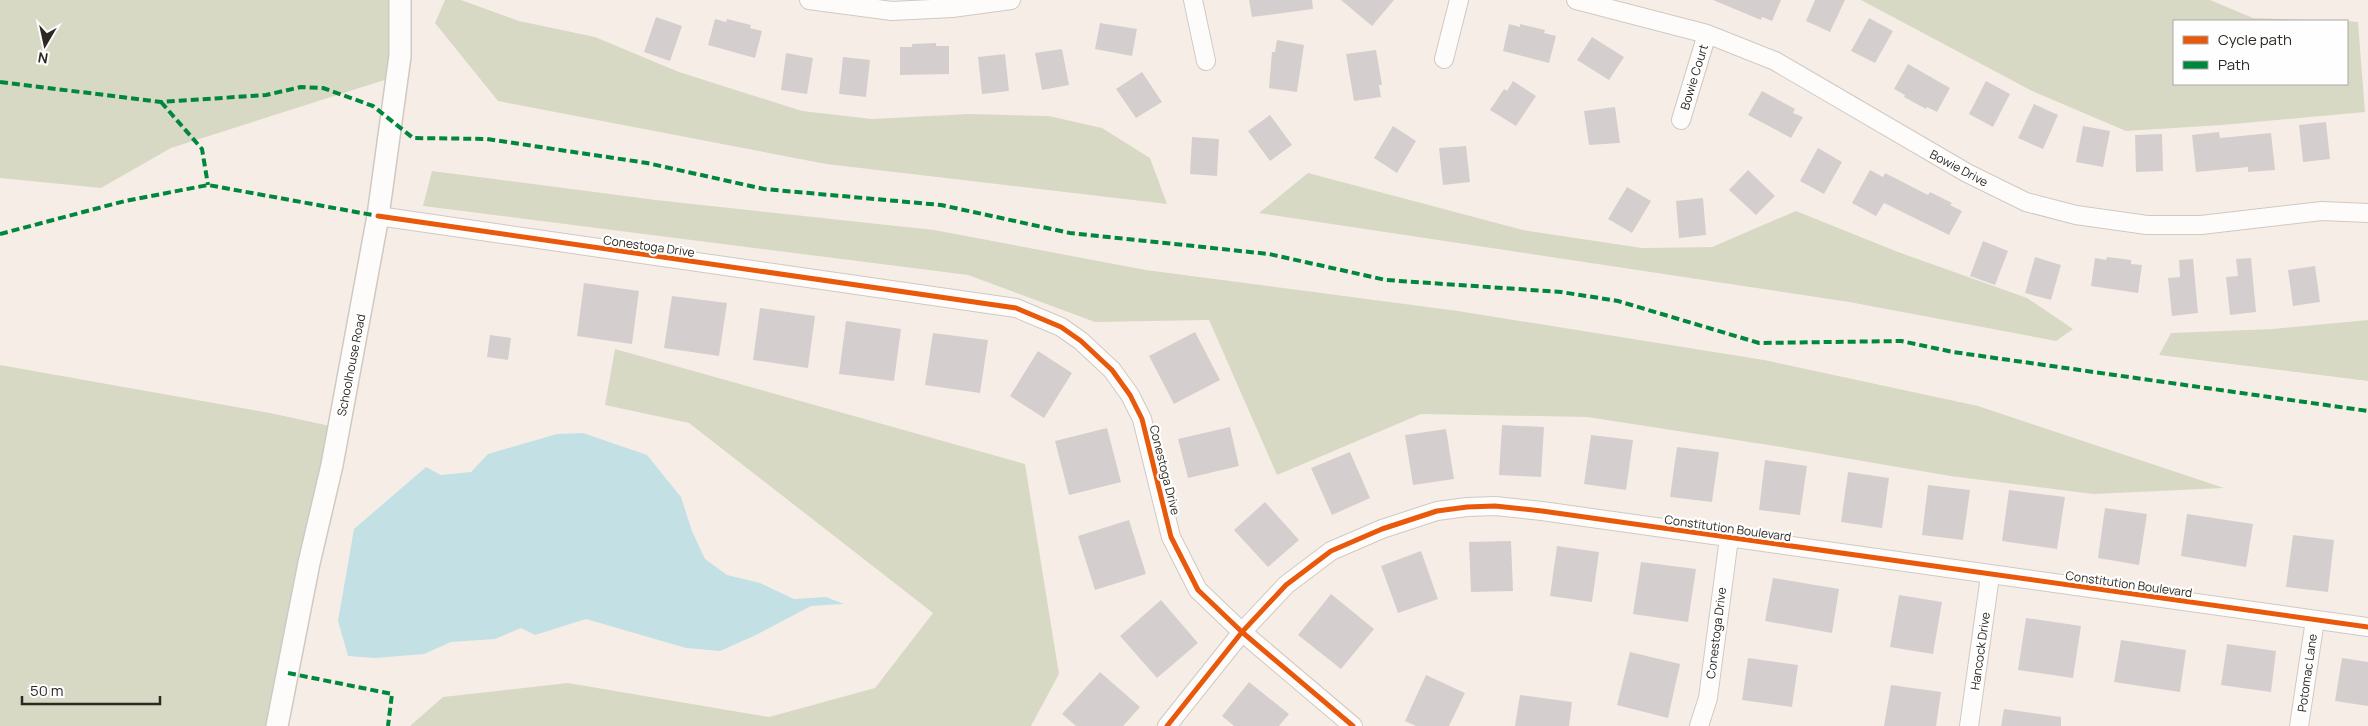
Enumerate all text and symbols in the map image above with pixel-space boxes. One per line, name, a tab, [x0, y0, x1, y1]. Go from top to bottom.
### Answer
north arrow	[20, 20, 70, 70]
legend	[2173, 20, 2348, 85]
text: Cycle path	[2218, 29, 2292, 50]
street label: Bowie Court	[1676, 42, 1712, 112]
text: N	[36, 48, 49, 69]
text: Path	[2218, 54, 2250, 75]
street label: Bowie Drive	[1927, 146, 1991, 190]
street label: Conestoga Drive	[602, 231, 696, 261]
street label: Schoolhouse Road	[333, 312, 369, 418]
street label: Conestoga Drive	[1146, 423, 1184, 517]
street label: Constitution Boulevard	[1664, 511, 1792, 545]
street label: Constitution Boulevard	[2065, 567, 2193, 601]
street label: Conestoga Drive	[1702, 586, 1730, 680]
street label: Hancock Drive	[1966, 611, 1994, 691]
street label: Potomac Lane	[2293, 633, 2321, 713]
scale bar	[22, 674, 160, 706]
text: 50 m	[30, 680, 64, 701]

